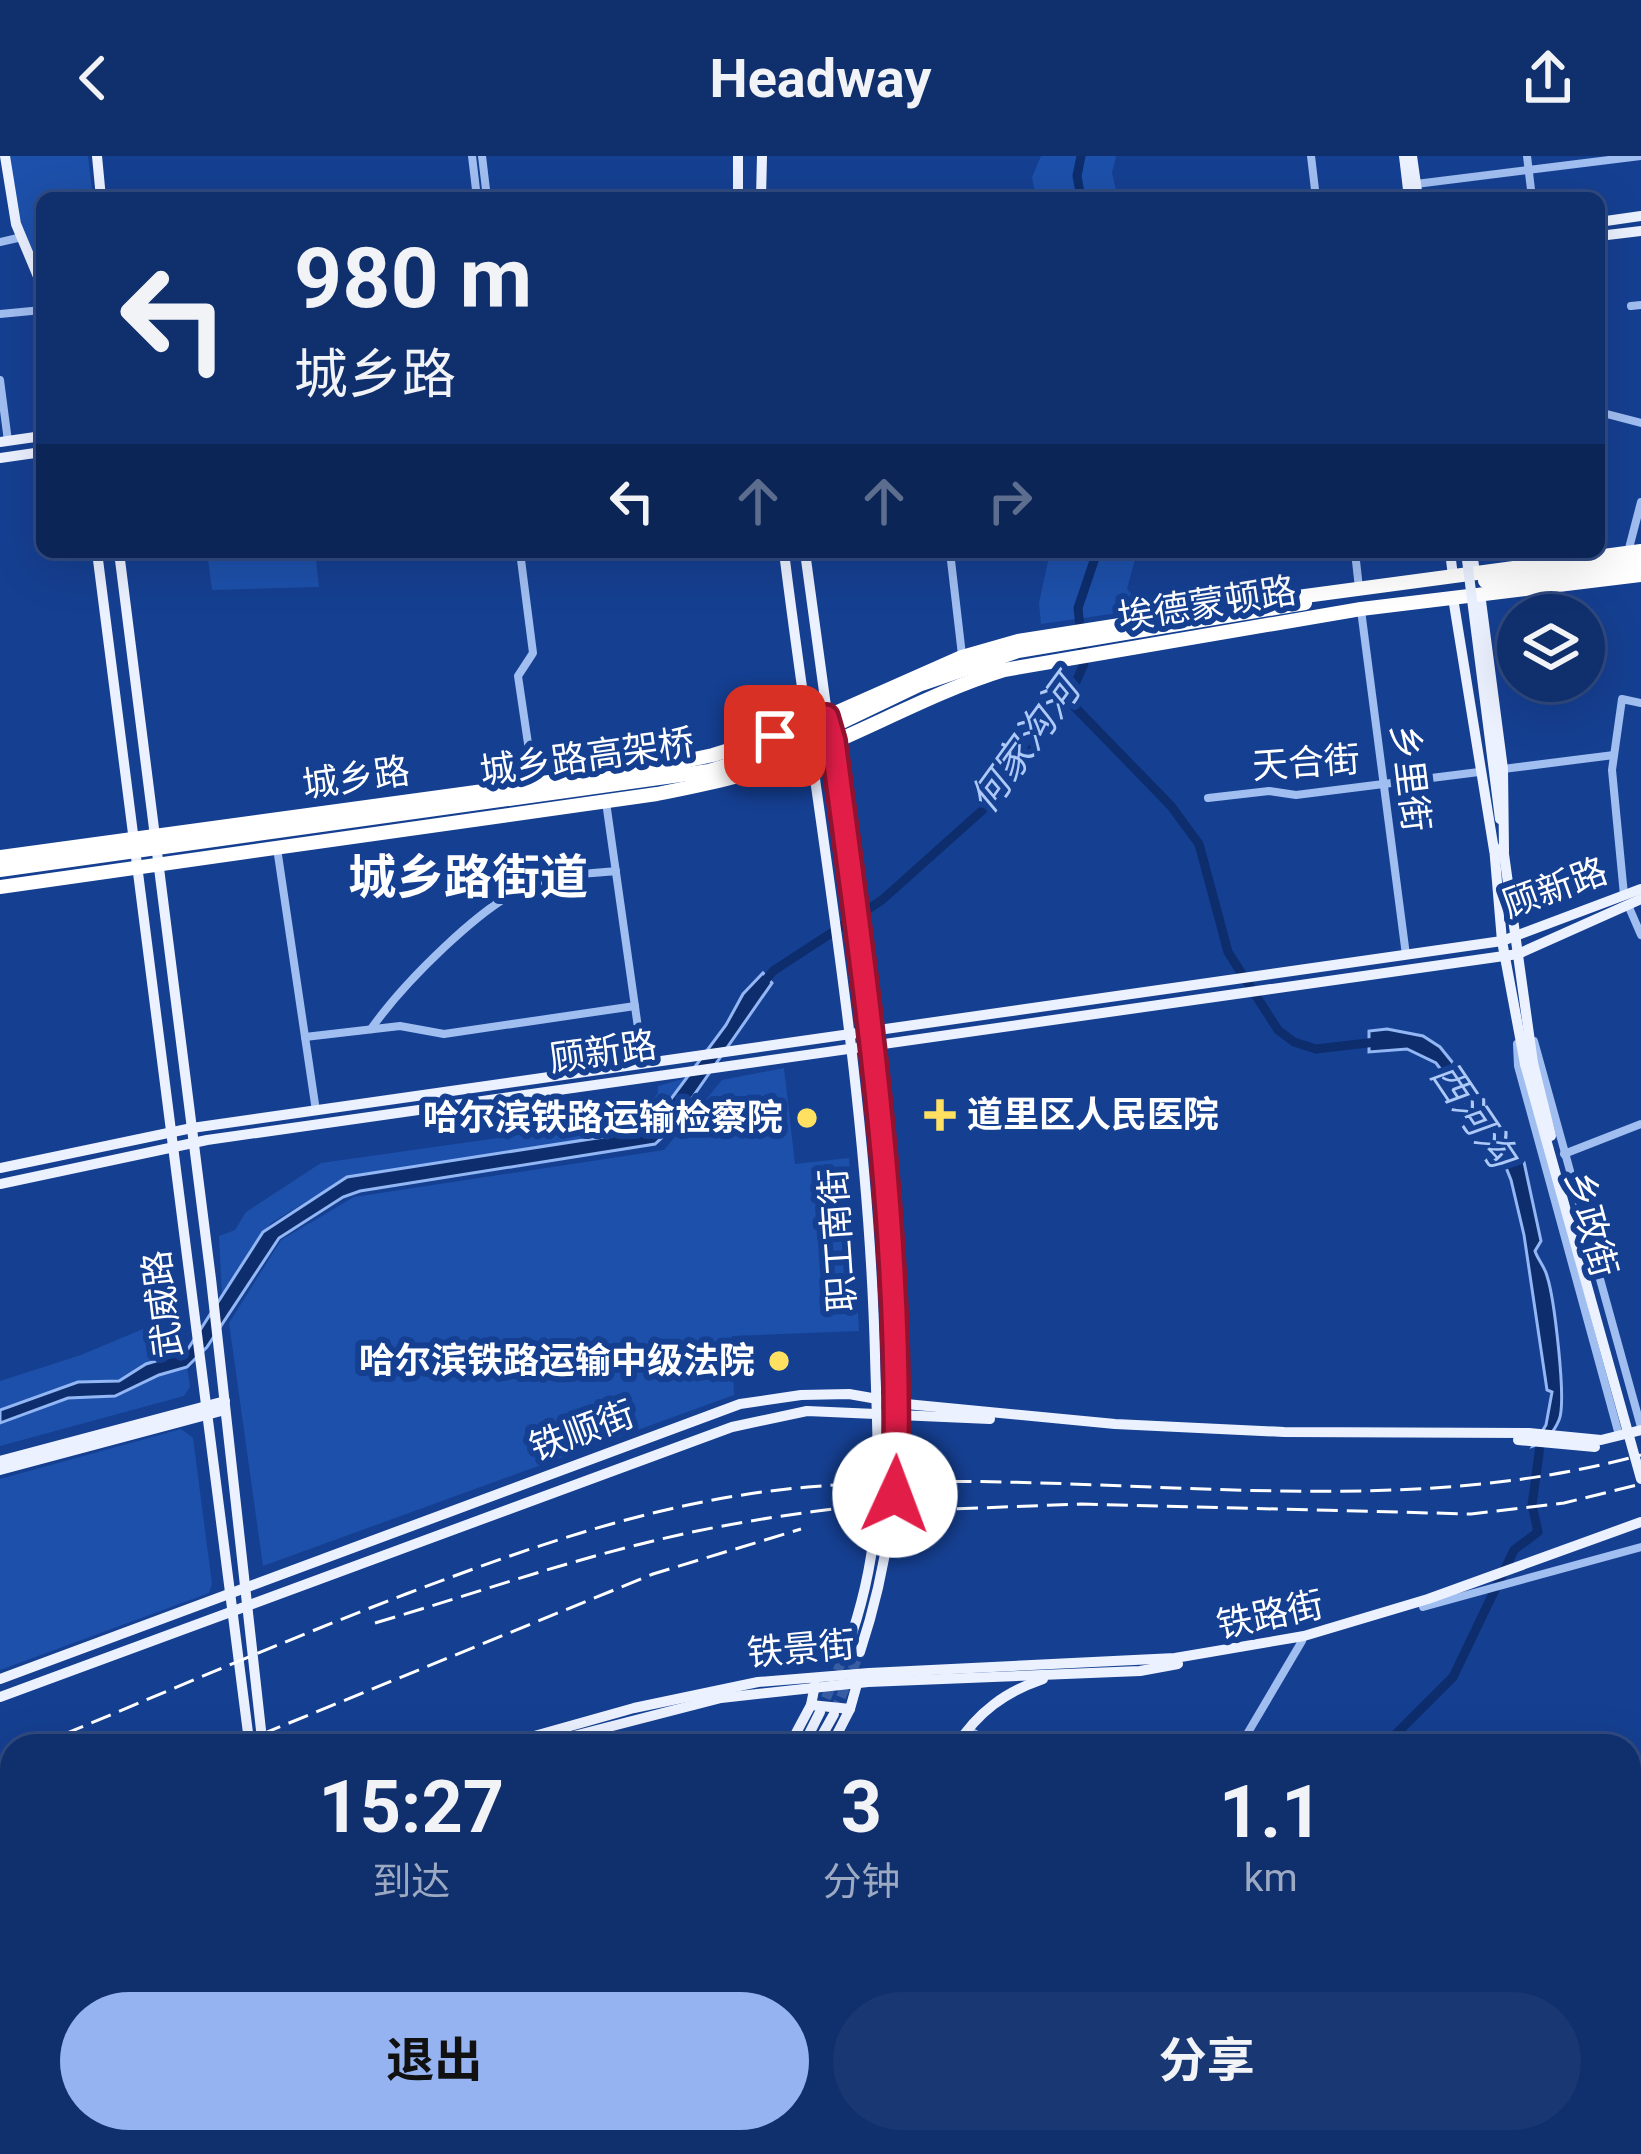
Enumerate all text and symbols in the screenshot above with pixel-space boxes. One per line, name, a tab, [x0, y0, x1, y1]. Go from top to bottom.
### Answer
icon: back	[60, 45, 126, 111]
icon: share	[1515, 45, 1581, 111]
text: Headway	[710, 47, 931, 110]
text: 980 m	[294, 229, 532, 328]
icon: left	[96, 240, 252, 396]
text: 城乡路	[294, 343, 456, 406]
icon: left	[599, 468, 665, 534]
icon: ahead	[725, 468, 791, 534]
icon: ahead	[851, 468, 917, 534]
icon: right	[977, 468, 1043, 534]
street label: 埃德蒙顿路	[1115, 569, 1299, 639]
map controls	[1497, 594, 1605, 702]
button: layers	[1497, 594, 1605, 702]
water label: 何家沟河	[961, 663, 1094, 822]
pin	[724, 685, 826, 787]
icon: arrive	[742, 703, 808, 769]
street label: 城乡路高架桥	[477, 721, 697, 793]
street label: 乡里街	[1383, 722, 1437, 834]
street label: 天合街	[1251, 738, 1361, 788]
street label: 城乡路	[300, 750, 412, 806]
district label: 城乡路街道	[348, 849, 588, 906]
street label: 顾新路	[1497, 850, 1613, 926]
street label: 顾新路	[547, 1024, 659, 1080]
water label: 西河沟	[1421, 1054, 1527, 1180]
place label: 道里区人民医院	[967, 1094, 1219, 1136]
place label: 哈尔滨铁路运输检察院	[423, 1097, 783, 1139]
marker: 道里区人民医院	[924, 1099, 956, 1131]
marker: 哈尔滨铁路运输检察院	[794, 1105, 820, 1131]
street label: 乡政街	[1557, 1166, 1625, 1282]
street label: 职工南街	[812, 1167, 864, 1313]
street label: 武威路	[136, 1248, 190, 1360]
place label: 哈尔滨铁路运输中级法院	[359, 1340, 755, 1382]
marker: 哈尔滨铁路运输中级法院	[766, 1348, 792, 1374]
street label: 铁顺街	[524, 1393, 640, 1469]
position arrow	[832, 1432, 958, 1558]
street label: 铁路街	[1213, 1583, 1327, 1647]
street label: 铁景街	[745, 1623, 857, 1675]
text: 15:27	[318, 1765, 504, 1850]
text: 3	[841, 1765, 882, 1850]
text: 1.1	[1219, 1770, 1323, 1855]
text: km	[1244, 1855, 1298, 1901]
text: 到达	[372, 1859, 450, 1905]
text: 分钟	[823, 1859, 901, 1905]
button: 退出	[60, 1992, 809, 2130]
button: 分享	[833, 1992, 1581, 2130]

